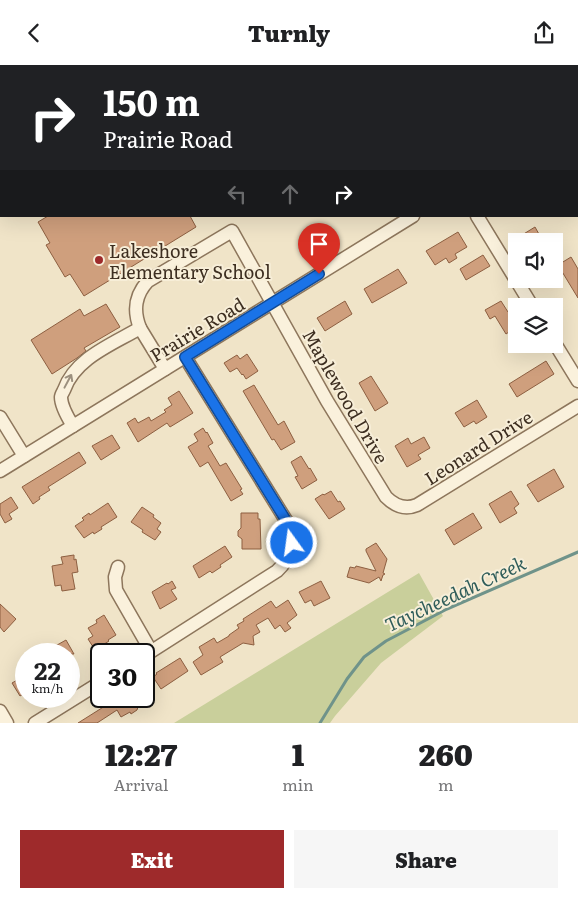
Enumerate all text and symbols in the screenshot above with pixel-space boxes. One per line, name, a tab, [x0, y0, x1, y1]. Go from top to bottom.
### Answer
text: Turnly	[248, 16, 330, 49]
icon: back	[20, 19, 48, 47]
icon: share	[530, 19, 558, 47]
text: 150 m	[103, 75, 200, 127]
icon: right	[20, 85, 85, 150]
text: Prairie Road	[103, 122, 233, 155]
icon: left	[223, 180, 251, 208]
icon: ahead	[276, 180, 304, 208]
icon: right	[329, 180, 357, 208]
pin	[298, 223, 340, 274]
icon: arrive	[305, 230, 333, 258]
map controls	[508, 233, 563, 353]
button: sound	[508, 233, 563, 288]
place label: Lakeshore Elementary School	[109, 237, 271, 285]
marker: Lakeshore Elementary School	[93, 254, 105, 266]
street label: Prairie Road	[145, 290, 249, 368]
button: layers	[508, 298, 563, 353]
street label: Maplewood Drive	[296, 324, 396, 468]
one-way arrow	[63, 374, 73, 389]
street label: Leonard Drive	[419, 403, 537, 491]
position arrow	[265, 516, 317, 568]
water label: Taycheedah Creek	[380, 548, 530, 638]
speed limit sign: 30	[90, 643, 155, 708]
text: 22	[34, 651, 61, 688]
text: km/h	[32, 679, 63, 697]
text: 12:27	[105, 731, 177, 775]
text: 1	[292, 731, 304, 775]
text: 260	[419, 731, 473, 775]
text: Arrival	[114, 772, 168, 796]
text: min	[282, 772, 314, 796]
text: m	[438, 772, 454, 796]
button: Exit	[20, 830, 284, 888]
button: Share	[294, 830, 558, 888]

